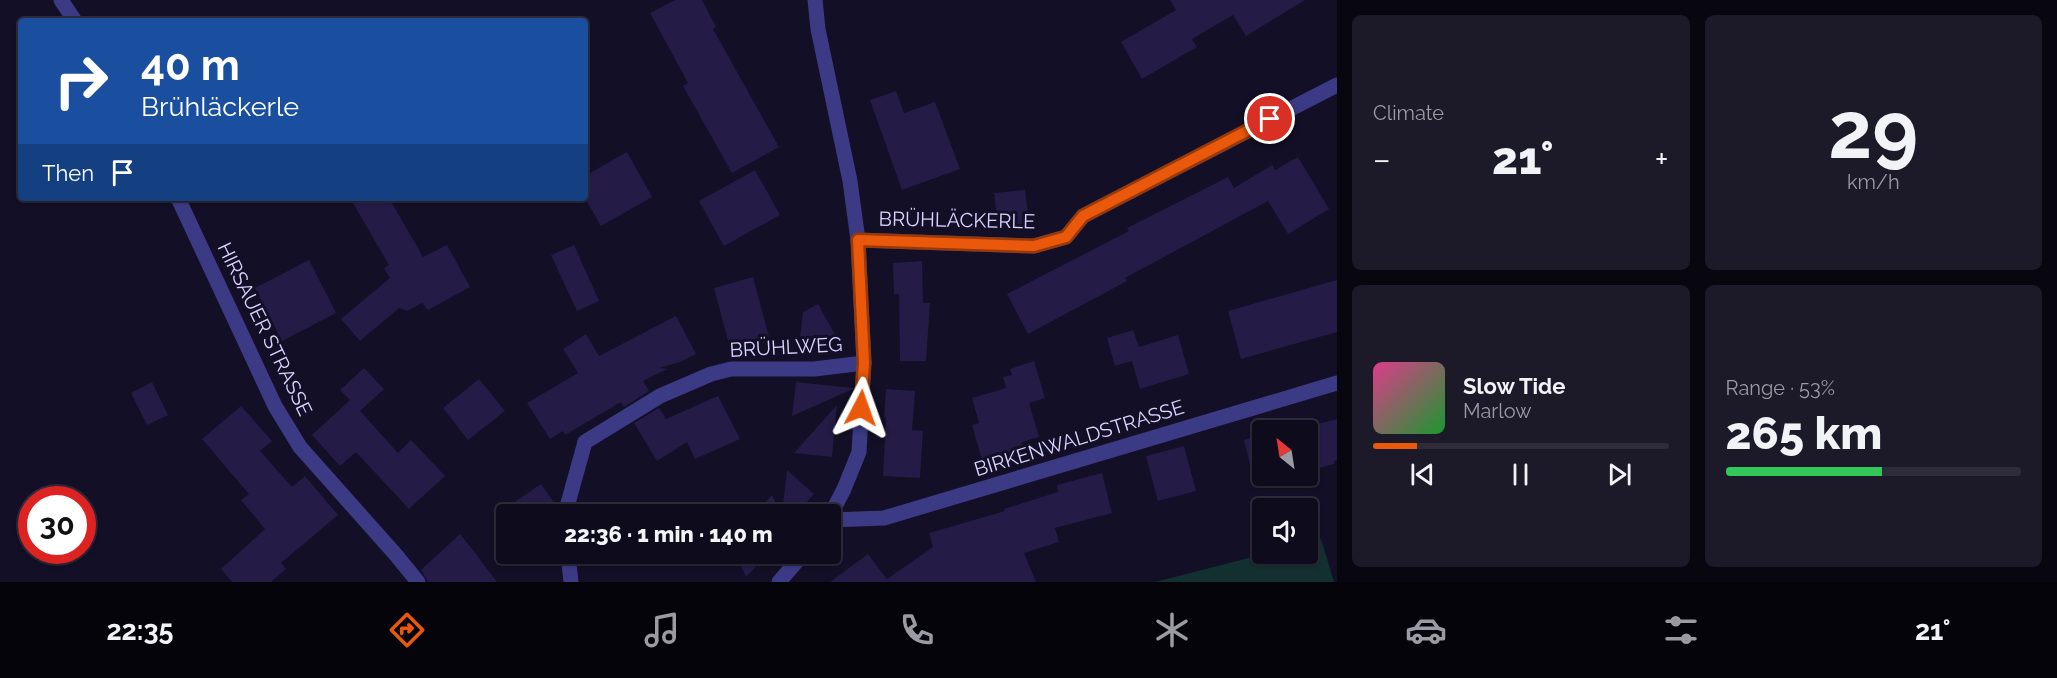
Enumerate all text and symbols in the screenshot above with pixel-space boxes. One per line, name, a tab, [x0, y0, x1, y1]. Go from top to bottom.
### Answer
text: 40 m	[141, 41, 240, 90]
icon: right	[42, 42, 120, 120]
text: 29	[1828, 85, 1918, 176]
text: Brühläckerle	[141, 91, 299, 122]
pin	[1244, 93, 1295, 144]
text: Climate	[1373, 101, 1444, 125]
icon: arrive	[1253, 102, 1286, 135]
text: 21°	[1492, 132, 1554, 185]
text: −	[1373, 140, 1391, 179]
text: +	[1655, 140, 1669, 179]
icon: arrive	[106, 156, 139, 189]
text: Then	[42, 160, 94, 186]
text: km/h	[1847, 170, 1900, 194]
street label: BRÜHLÄCKERLE	[879, 207, 1035, 233]
street label: HIRSAUER STRASSE	[213, 238, 317, 420]
street label: BRÜHLWEG	[729, 332, 843, 362]
text: Slow Tide	[1463, 373, 1565, 399]
position arrow	[829, 376, 893, 440]
text: Range · 53%	[1726, 376, 1835, 400]
street label: BIRKENWALDSTRASSE	[971, 395, 1187, 481]
text: Marlow	[1463, 399, 1532, 423]
text: 265 km	[1726, 407, 1882, 460]
north arrow	[1252, 420, 1318, 486]
map controls	[1252, 420, 1318, 564]
icon: previous	[1406, 458, 1439, 491]
icon: pause	[1504, 458, 1537, 491]
icon: next	[1603, 458, 1636, 491]
speed limit sign: 30	[18, 486, 96, 564]
button: sound	[1252, 498, 1318, 564]
text: 22:36 · 1 min · 140 m	[564, 521, 773, 547]
icon: directions	[386, 609, 428, 651]
icon: music	[641, 609, 683, 651]
icon: phone	[896, 609, 938, 651]
icon: climate	[1151, 609, 1193, 651]
icon: car	[1405, 609, 1447, 651]
icon: filters	[1660, 609, 1702, 651]
text: 22:35	[106, 615, 174, 646]
text: 21°	[1915, 615, 1951, 646]

